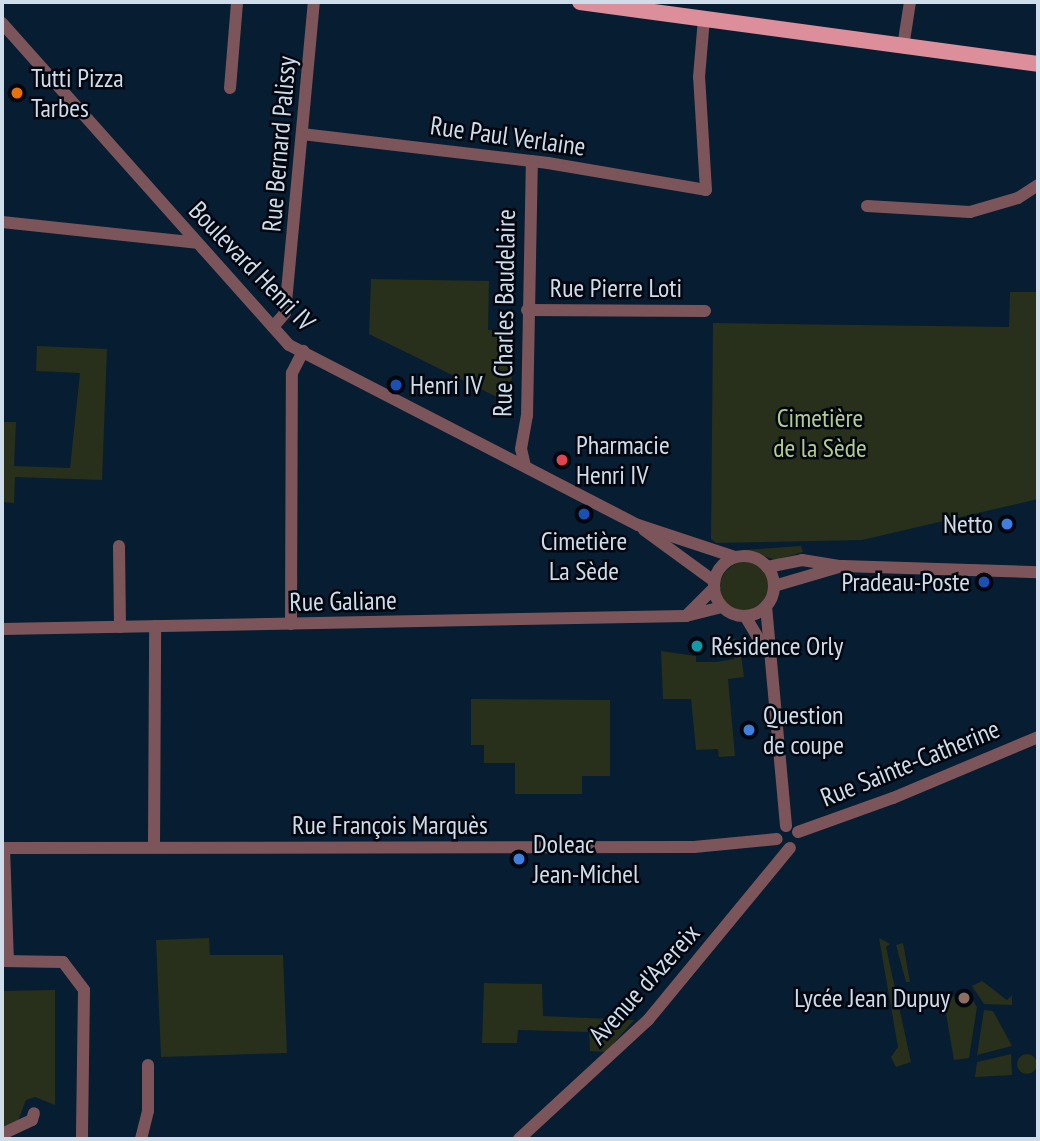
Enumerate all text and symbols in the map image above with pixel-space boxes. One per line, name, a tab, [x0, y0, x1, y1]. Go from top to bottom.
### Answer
street label: Rue Bernard Palissy	[256, 55, 302, 233]
place label: Tutti Pizza Tarbes	[31, 62, 124, 124]
marker: Tutti Pizza Tarbes	[9, 85, 25, 101]
street label: Rue Paul Verlaine	[428, 110, 588, 162]
street label: Boulevard Henri IV	[182, 195, 322, 337]
street label: Rue Charles Baudelaire	[487, 209, 521, 417]
street label: Rue Pierre Loti	[550, 272, 682, 304]
place label: Henri IV	[410, 369, 482, 401]
marker: Henri IV	[388, 377, 404, 393]
park label: Cimetière de la Sède	[773, 402, 867, 464]
place label: Pharmacie Henri IV	[576, 429, 670, 490]
marker: Pharmacie Henri IV	[554, 452, 570, 468]
marker: Cimetière La Sède	[576, 506, 592, 522]
place label: Netto	[943, 508, 993, 540]
marker: Netto	[999, 516, 1015, 532]
place label: Cimetière La Sède	[541, 525, 627, 586]
place label: Pradeau-Poste	[842, 566, 970, 598]
marker: Pradeau-Poste	[976, 574, 992, 590]
street label: Rue Galiane	[289, 584, 397, 618]
place label: Résidence Orly	[711, 630, 843, 662]
marker: Résidence Orly	[689, 638, 705, 654]
place label: Question de coupe	[763, 699, 844, 760]
street label: Rue Sainte-Catherine	[816, 713, 1004, 813]
marker: Question de coupe	[741, 722, 757, 738]
street label: Rue François Marquès	[292, 809, 488, 841]
place label: Doleac Jean-Michel	[533, 828, 639, 890]
marker: Doleac Jean-Michel	[511, 851, 527, 867]
street label: Avenue d'Azereix	[582, 918, 706, 1050]
place label: Lycée Jean Dupuy	[794, 982, 950, 1014]
marker: Lycée Jean Dupuy	[956, 990, 972, 1006]

